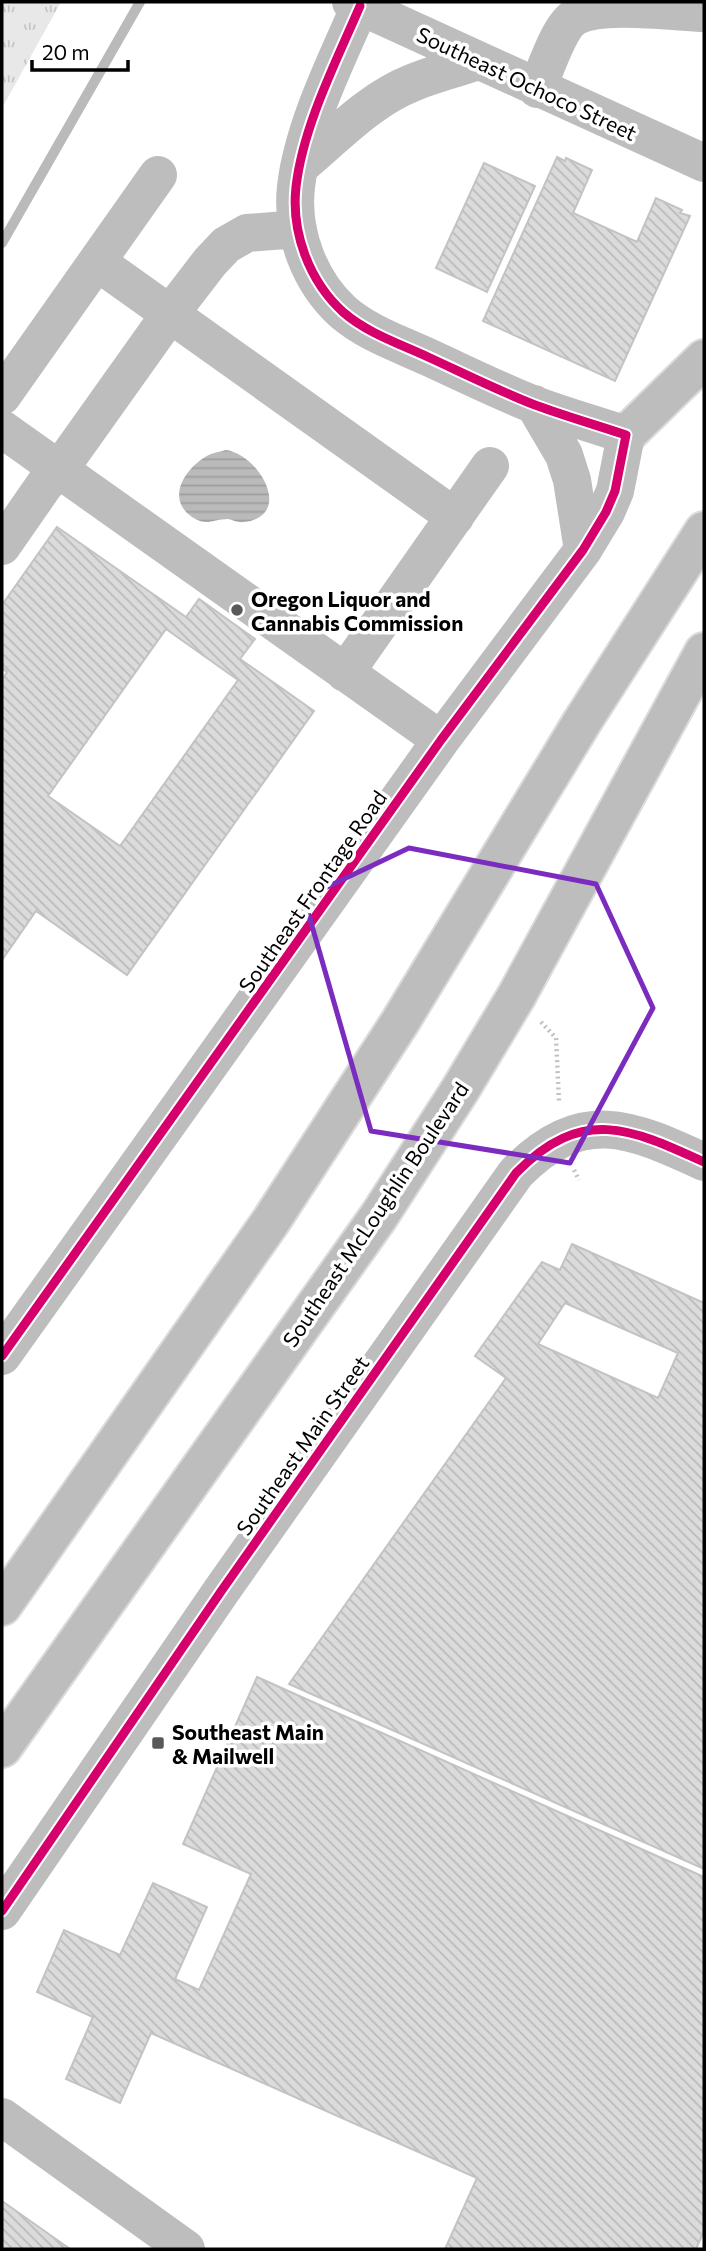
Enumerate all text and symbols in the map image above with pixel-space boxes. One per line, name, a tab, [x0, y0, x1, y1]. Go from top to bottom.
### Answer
street label: Southeast Ochoco Street	[413, 21, 641, 145]
scale bar	[32, 28, 128, 72]
text: 20 m	[42, 39, 90, 64]
place label: Oregon Liquor and Cannabis Commission	[251, 586, 463, 635]
marker: Oregon Liquor and Cannabis Commission	[229, 602, 245, 618]
street label: Southeast Frontage Road	[233, 785, 391, 997]
street label: Southeast McLoughlin Boulevard	[277, 1077, 473, 1351]
street label: Southeast Main Street	[231, 1351, 373, 1539]
place label: Southeast Main & Mailwell	[172, 1719, 324, 1768]
marker: Southeast Main & Mailwell	[150, 1735, 166, 1751]

